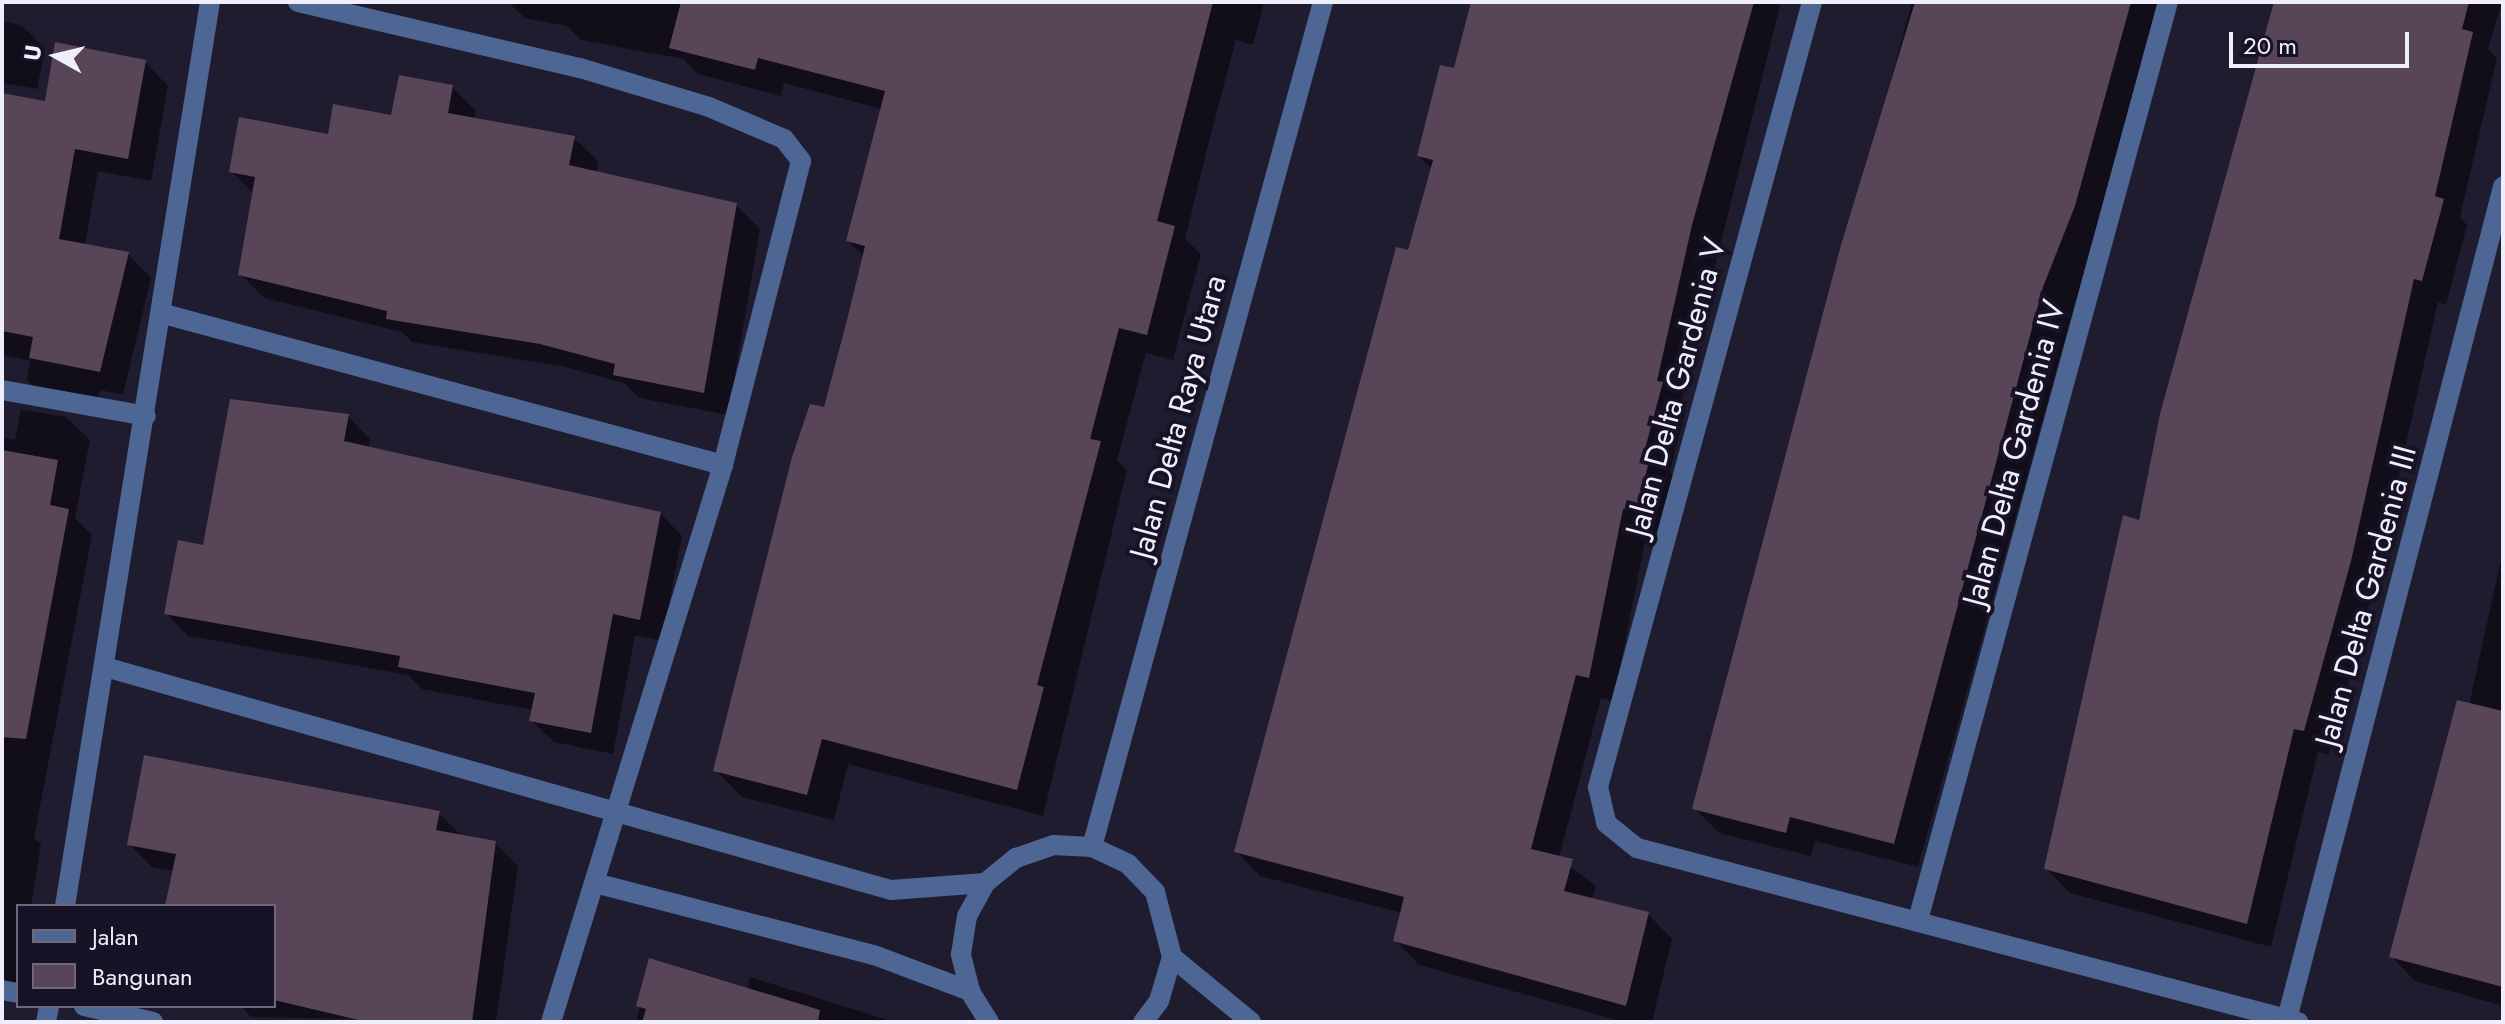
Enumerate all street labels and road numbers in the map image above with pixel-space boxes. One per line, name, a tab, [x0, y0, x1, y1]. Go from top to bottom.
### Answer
street label: Jalan Delta Gardenia V	[1618, 233, 1734, 541]
street label: Jalan Delta Raya Utara	[1122, 271, 1234, 563]
street label: Jalan Delta Gardenia IV	[1955, 296, 2073, 610]
street label: Jalan Delta Gardenia III	[2307, 441, 2425, 751]

